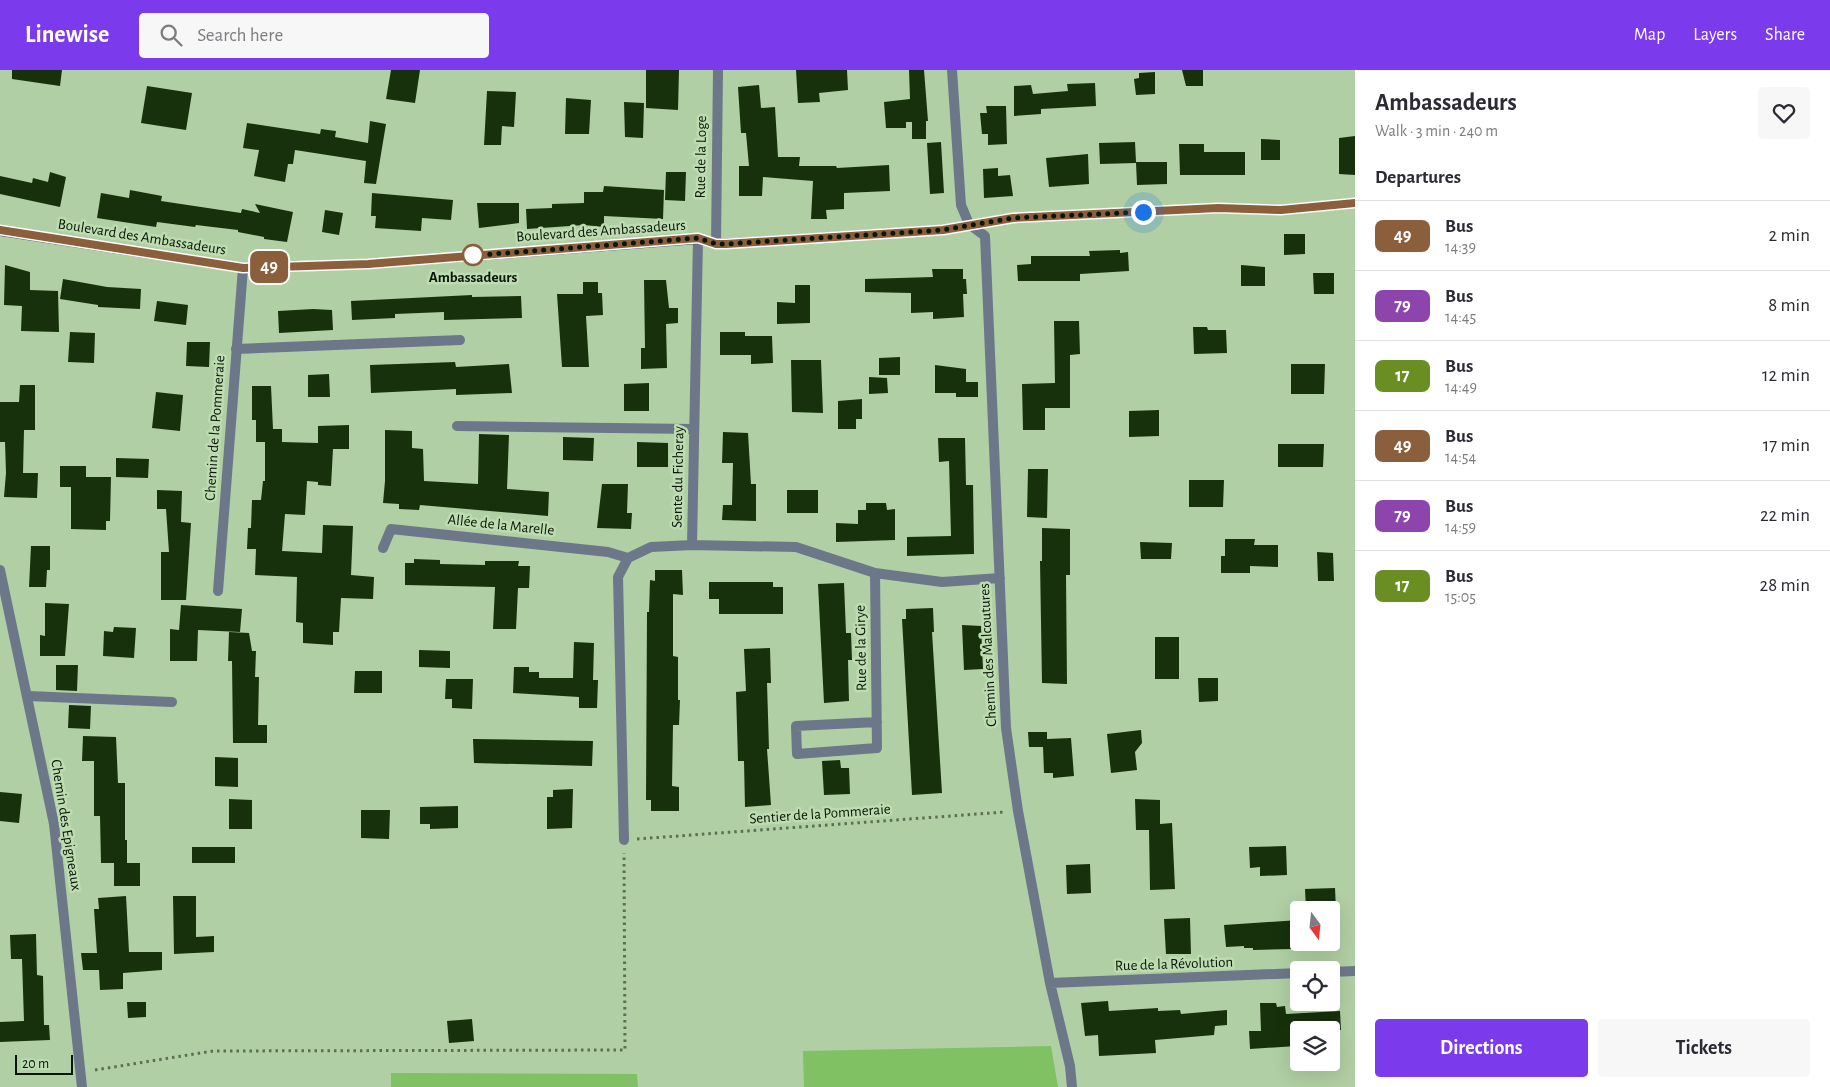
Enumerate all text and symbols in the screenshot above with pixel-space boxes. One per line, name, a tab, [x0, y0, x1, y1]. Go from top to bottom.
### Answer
search box	[139, 13, 489, 58]
icon: search	[157, 21, 185, 49]
text: Linewise	[25, 23, 109, 47]
text: Search here	[197, 26, 283, 45]
text: Map	[1634, 26, 1665, 44]
text: Layers	[1693, 26, 1737, 44]
text: Share	[1765, 26, 1805, 44]
button: heart	[1758, 87, 1810, 139]
text: Ambassadeurs	[1375, 91, 1517, 115]
street label: Rue de la Loge	[693, 115, 709, 199]
text: Walk · 3 min · 240 m	[1375, 123, 1498, 139]
text: Departures	[1375, 168, 1461, 187]
your location	[1131, 200, 1156, 225]
street label: Boulevard des Ambassadeurs	[57, 216, 227, 258]
text: Bus	[1445, 217, 1473, 236]
street label: Boulevard des Ambassadeurs	[516, 218, 686, 244]
text: 2 min	[1769, 226, 1810, 245]
text: 49	[1394, 227, 1411, 245]
text: 14:39	[1445, 239, 1476, 255]
marker: Ambassadeurs	[462, 244, 484, 266]
line badge: 49	[246, 251, 292, 283]
text: 49	[260, 258, 278, 276]
place label: Ambassadeurs	[429, 270, 517, 285]
text: Bus	[1445, 287, 1473, 306]
text: 8 min	[1768, 296, 1810, 315]
text: 79	[1394, 297, 1411, 315]
text: 14:45	[1445, 309, 1476, 325]
street label: Chemin de la Pommeraie	[202, 355, 228, 501]
text: Bus	[1445, 357, 1473, 376]
text: 12 min	[1762, 366, 1810, 385]
text: 17	[1395, 367, 1410, 385]
text: 14:49	[1445, 379, 1477, 395]
street label: Sente du Ficheray	[670, 425, 686, 528]
text: Bus	[1445, 427, 1473, 446]
text: 17 min	[1763, 436, 1810, 455]
text: 49	[1394, 437, 1411, 455]
text: 14:54	[1445, 449, 1476, 465]
text: Bus	[1445, 497, 1473, 516]
text: 22 min	[1760, 506, 1810, 525]
text: 79	[1394, 507, 1411, 525]
street label: Allée de la Marelle	[447, 512, 555, 538]
text: 14:59	[1445, 519, 1476, 535]
text: Bus	[1445, 567, 1473, 586]
text: 28 min	[1760, 576, 1810, 595]
text: 17	[1395, 577, 1410, 595]
street label: Chemin des Malcoutures	[977, 583, 999, 727]
text: 15:05	[1445, 589, 1476, 605]
street label: Rue de la Girye	[853, 605, 869, 691]
street label: Chemin des Epigneaux	[48, 758, 84, 892]
street label: Sentier de la Pommeraie	[749, 802, 891, 826]
north arrow	[1290, 901, 1340, 951]
map controls	[1290, 901, 1340, 1071]
street label: Rue de la Révolution	[1115, 954, 1233, 974]
button: locate	[1290, 961, 1340, 1011]
button: Directions	[1375, 1019, 1588, 1077]
button: Tickets	[1598, 1019, 1810, 1077]
button: layers	[1290, 1021, 1340, 1071]
scale bar	[15, 1052, 72, 1075]
text: 20 m	[22, 1057, 49, 1071]

